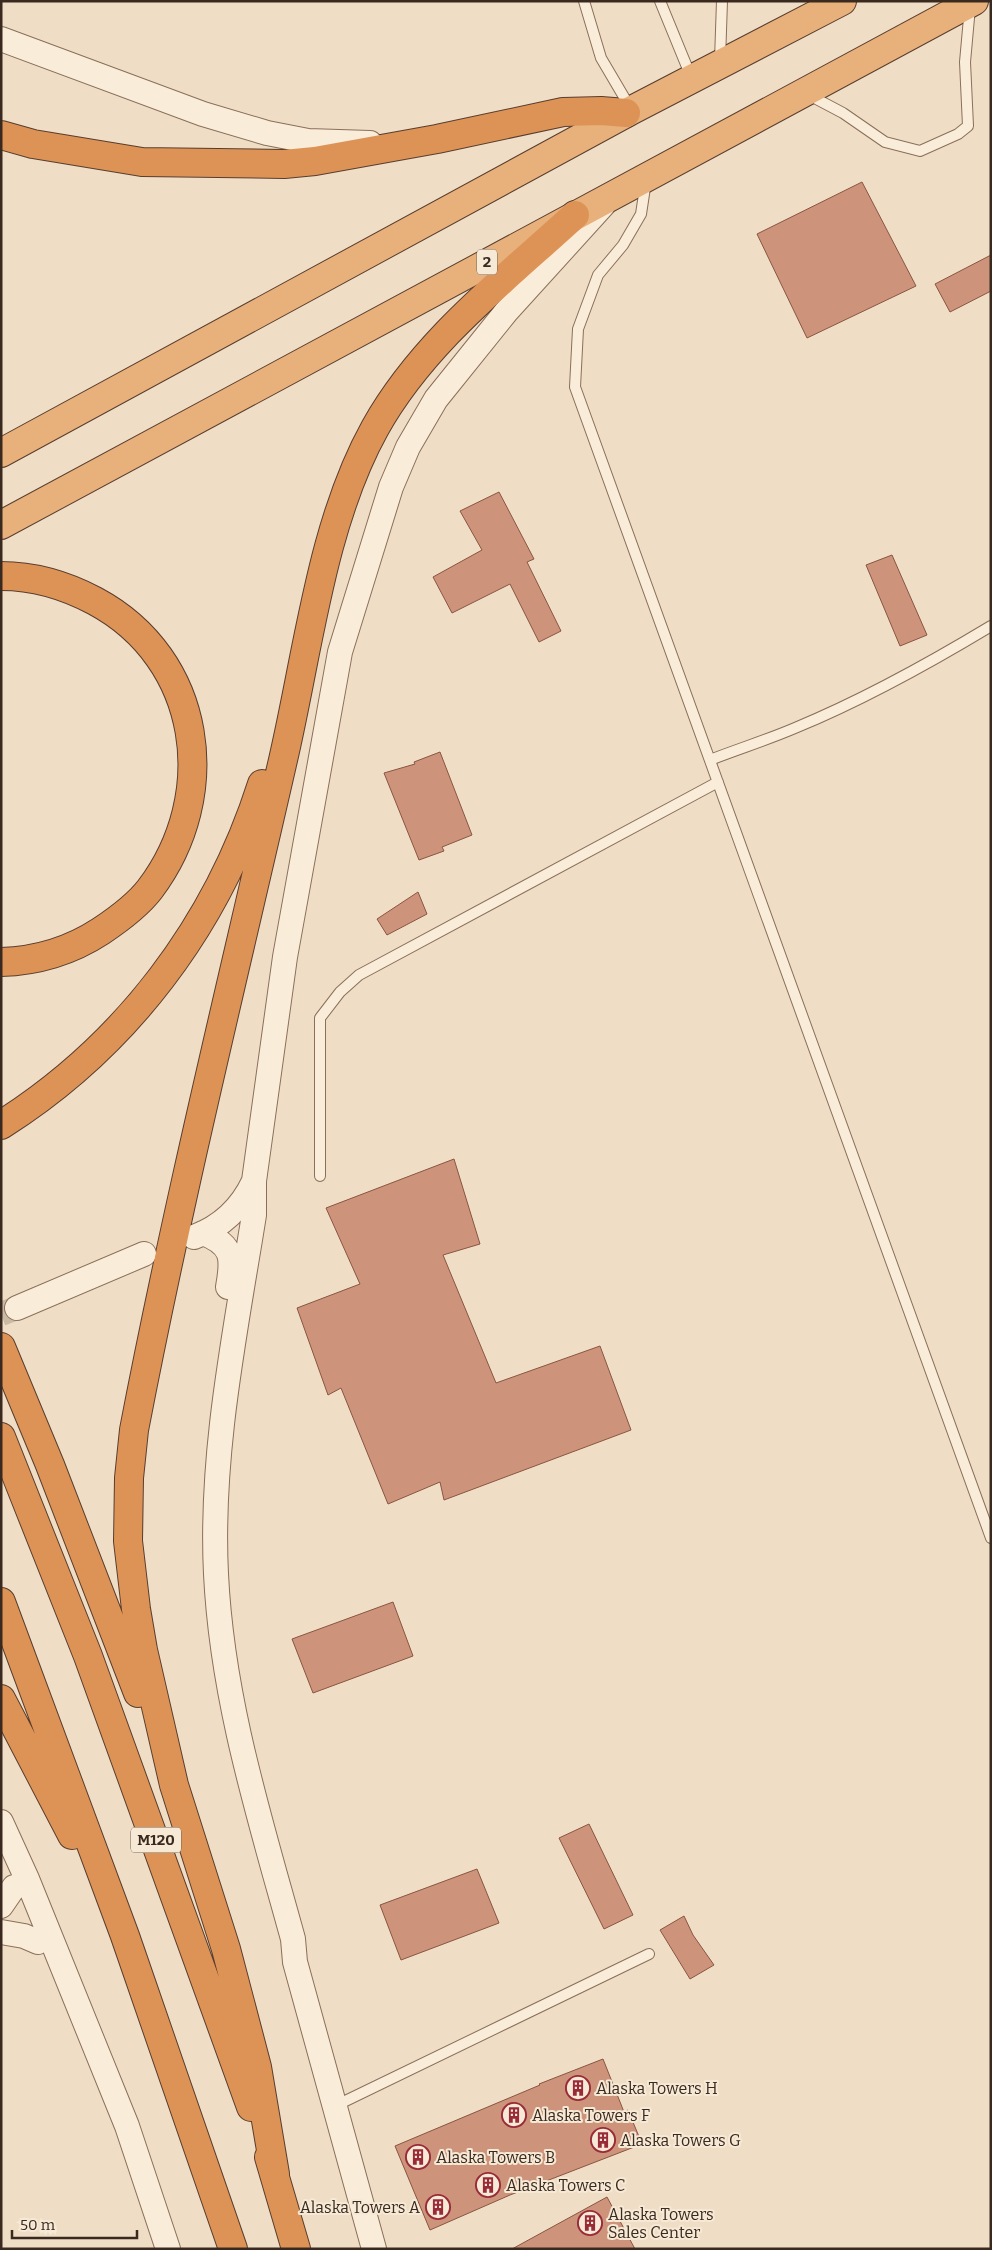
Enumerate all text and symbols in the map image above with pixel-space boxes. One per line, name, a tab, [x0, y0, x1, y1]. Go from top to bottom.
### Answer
road number: 2	[477, 250, 497, 274]
road number: M120	[131, 1828, 181, 1852]
building icon: Alaska Towers H	[565, 2075, 591, 2101]
place label: Alaska Towers H	[596, 2079, 718, 2098]
building icon: Alaska Towers F	[501, 2102, 527, 2128]
place label: Alaska Towers F	[532, 2106, 650, 2125]
building icon: Alaska Towers G	[590, 2127, 616, 2153]
place label: Alaska Towers G	[620, 2131, 741, 2150]
building icon: Alaska Towers B	[405, 2144, 431, 2170]
place label: Alaska Towers B	[436, 2148, 555, 2167]
building icon: Alaska Towers C	[475, 2172, 501, 2198]
place label: Alaska Towers C	[506, 2176, 625, 2195]
building icon: Alaska Towers A	[425, 2194, 451, 2220]
place label: Alaska Towers A	[300, 2198, 421, 2217]
place label: Alaska Towers Sales Center	[608, 2205, 714, 2242]
scale bar	[12, 2208, 138, 2240]
building icon: Alaska Towers Sales Center	[577, 2210, 603, 2236]
text: 50 m	[20, 2216, 56, 2234]

